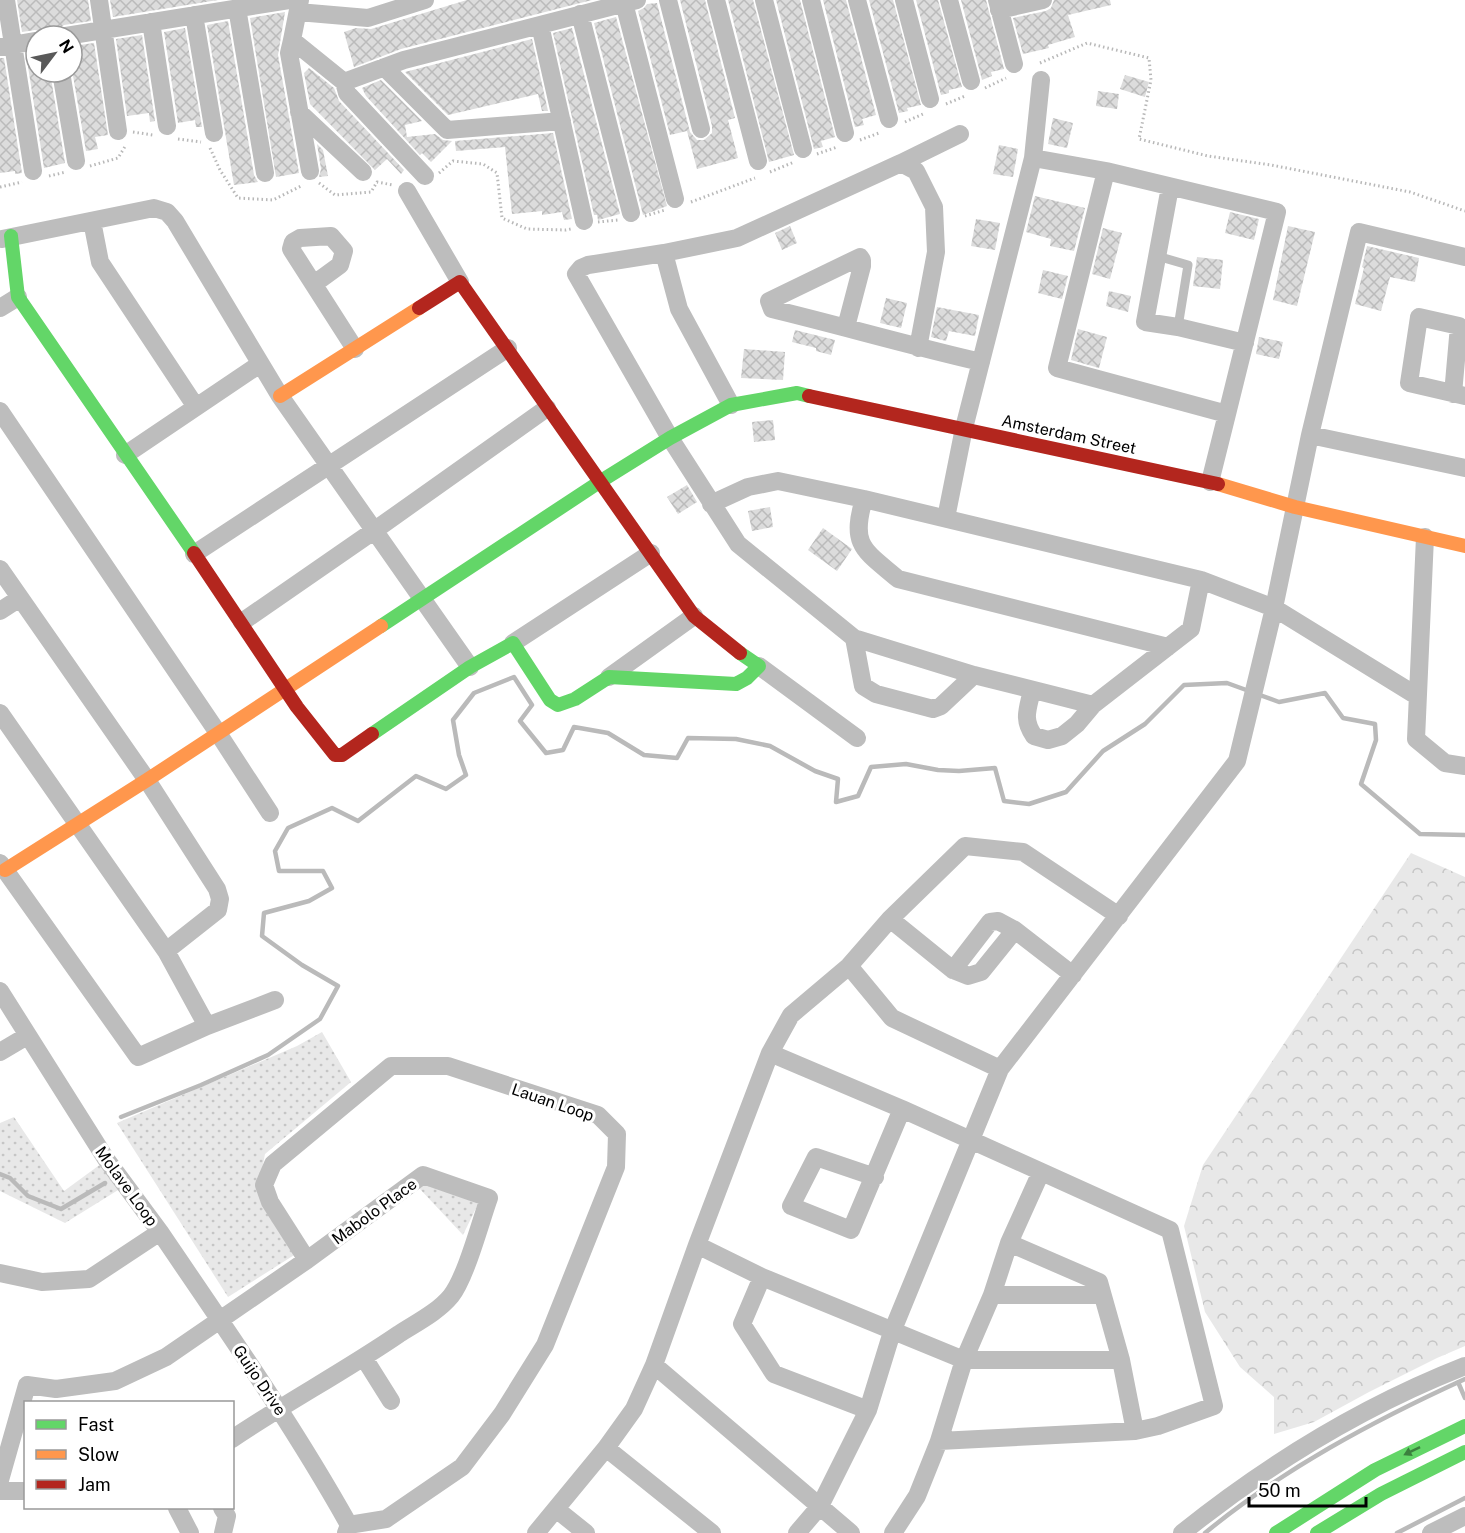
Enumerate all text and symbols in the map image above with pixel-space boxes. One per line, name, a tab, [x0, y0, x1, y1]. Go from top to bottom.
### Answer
north arrow	[24, 24, 84, 84]
text: N	[55, 36, 78, 57]
street label: Amsterdam Street	[1000, 411, 1138, 458]
street label: Lauan Loop	[509, 1080, 596, 1125]
street label: Molave Loop	[91, 1143, 162, 1230]
street label: Mabolo Place	[328, 1174, 420, 1249]
street label: Guijo Drive	[229, 1342, 290, 1419]
legend	[24, 1401, 234, 1509]
text: Fast	[78, 1414, 114, 1435]
text: Slow	[78, 1444, 119, 1465]
one-way arrow	[1404, 1446, 1421, 1456]
scale bar	[1249, 1470, 1366, 1508]
text: Jam	[78, 1474, 111, 1495]
text: 50 m	[1258, 1480, 1301, 1501]

